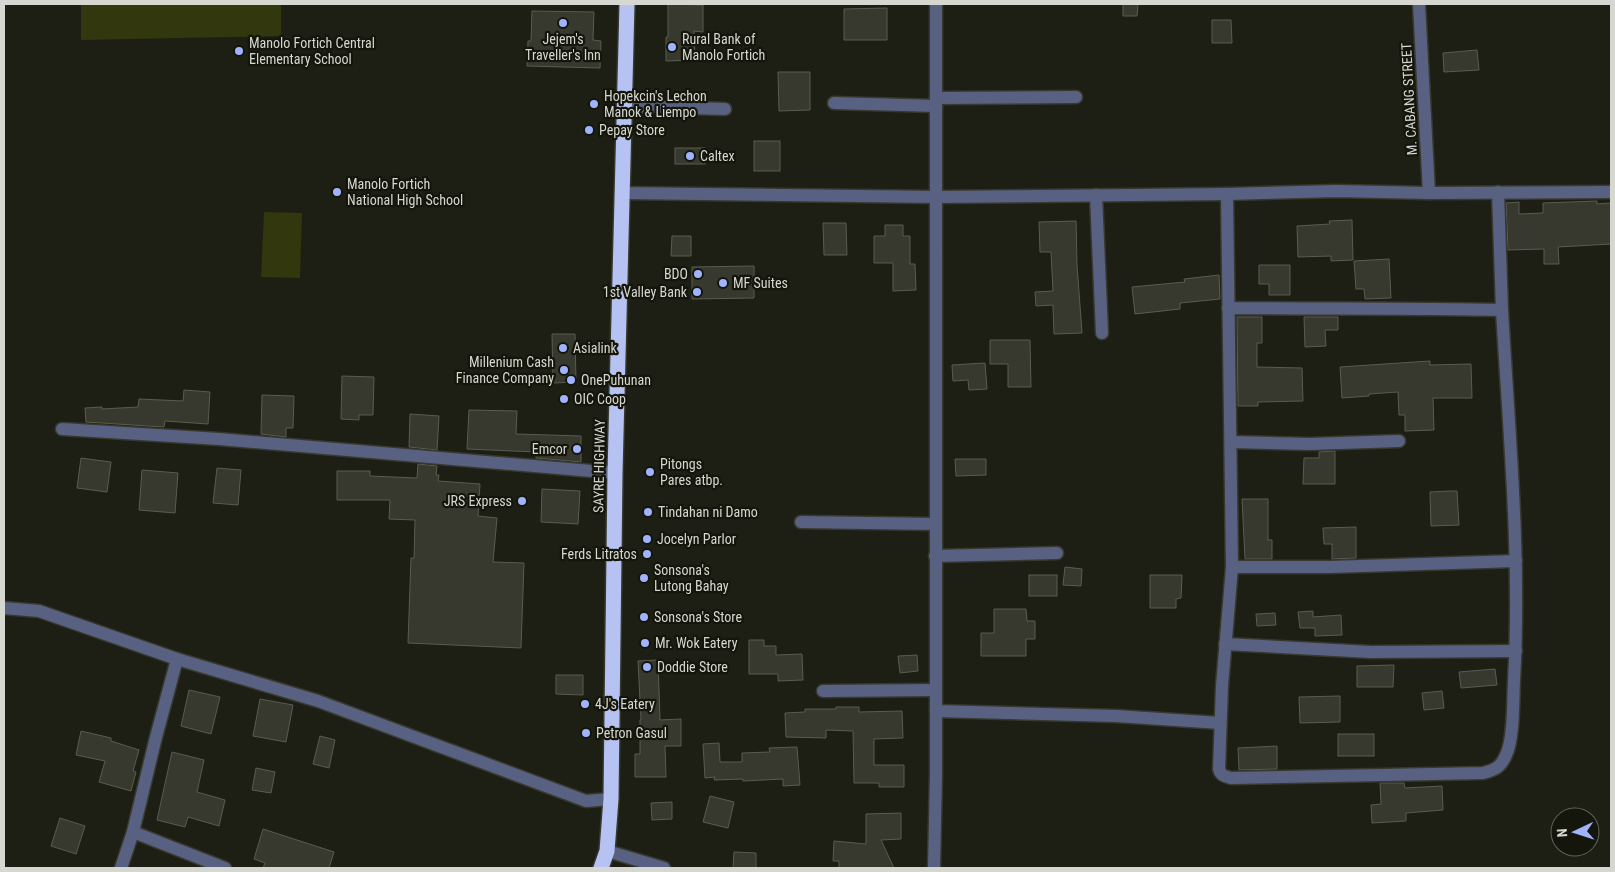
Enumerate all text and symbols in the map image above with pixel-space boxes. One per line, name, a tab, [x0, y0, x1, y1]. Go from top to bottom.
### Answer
marker: Jejem's Traveller's Inn	[557, 17, 569, 29]
place label: Jejem's Traveller's Inn	[525, 31, 601, 63]
place label: Rural Bank of Manolo Fortich	[682, 31, 765, 63]
place label: Manolo Fortich Central Elementary School	[249, 35, 375, 67]
marker: Rural Bank of Manolo Fortich	[666, 41, 678, 53]
street label: M. CABANG STREET	[1398, 42, 1420, 156]
marker: Manolo Fortich Central Elementary School	[233, 45, 245, 57]
place label: Hopekcin's Lechon Manok & Liempo	[604, 88, 707, 120]
marker: Hopekcin's Lechon Manok & Liempo	[588, 98, 600, 110]
place label: Pepay Store	[599, 122, 665, 138]
marker: Pepay Store	[583, 124, 595, 136]
place label: Caltex	[700, 148, 735, 164]
marker: Caltex	[684, 150, 696, 162]
place label: Manolo Fortich National High School	[347, 176, 463, 208]
marker: Manolo Fortich National High School	[331, 186, 343, 198]
place label: BDO	[664, 266, 688, 282]
marker: BDO	[692, 268, 704, 280]
place label: MF Suites	[733, 275, 788, 291]
marker: MF Suites	[717, 277, 729, 289]
place label: 1st Valley Bank	[603, 284, 688, 300]
marker: 1st Valley Bank	[691, 286, 703, 298]
place label: Asialink	[573, 340, 618, 356]
marker: Asialink	[557, 342, 569, 354]
place label: Millenium Cash Finance Company	[456, 354, 554, 386]
marker: Millenium Cash Finance Company	[558, 364, 570, 376]
place label: OnePuhunan	[581, 372, 651, 388]
marker: OnePuhunan	[565, 374, 577, 386]
place label: OIC Coop	[574, 391, 626, 407]
marker: OIC Coop	[558, 393, 570, 405]
street label: SAYRE HIGHWAY	[590, 418, 608, 513]
place label: Emcor	[532, 441, 567, 457]
marker: Emcor	[571, 443, 583, 455]
place label: Pitongs Pares atbp.	[660, 456, 723, 488]
marker: Pitongs Pares atbp.	[644, 466, 656, 478]
place label: JRS Express	[444, 493, 512, 509]
marker: JRS Express	[516, 495, 528, 507]
place label: Tindahan ni Damo	[658, 504, 758, 520]
marker: Tindahan ni Damo	[642, 506, 654, 518]
place label: Jocelyn Parlor	[657, 531, 736, 547]
marker: Jocelyn Parlor	[641, 533, 653, 545]
place label: Ferds Litratos	[561, 546, 637, 562]
marker: Ferds Litratos	[641, 548, 653, 560]
place label: Sonsona's Lutong Bahay	[654, 562, 729, 594]
marker: Sonsona's Lutong Bahay	[638, 572, 650, 584]
place label: Sonsona's Store	[654, 609, 742, 625]
marker: Sonsona's Store	[638, 611, 650, 623]
place label: Mr. Wok Eatery	[655, 635, 738, 651]
marker: Mr. Wok Eatery	[639, 637, 651, 649]
place label: Doddie Store	[657, 659, 728, 675]
marker: Doddie Store	[641, 661, 653, 673]
place label: 4J's Eatery	[595, 696, 655, 712]
marker: 4J's Eatery	[579, 698, 591, 710]
place label: Petron Gasul	[596, 725, 667, 741]
marker: Petron Gasul	[580, 727, 592, 739]
north arrow	[1550, 807, 1600, 857]
text: N	[1554, 828, 1570, 838]

